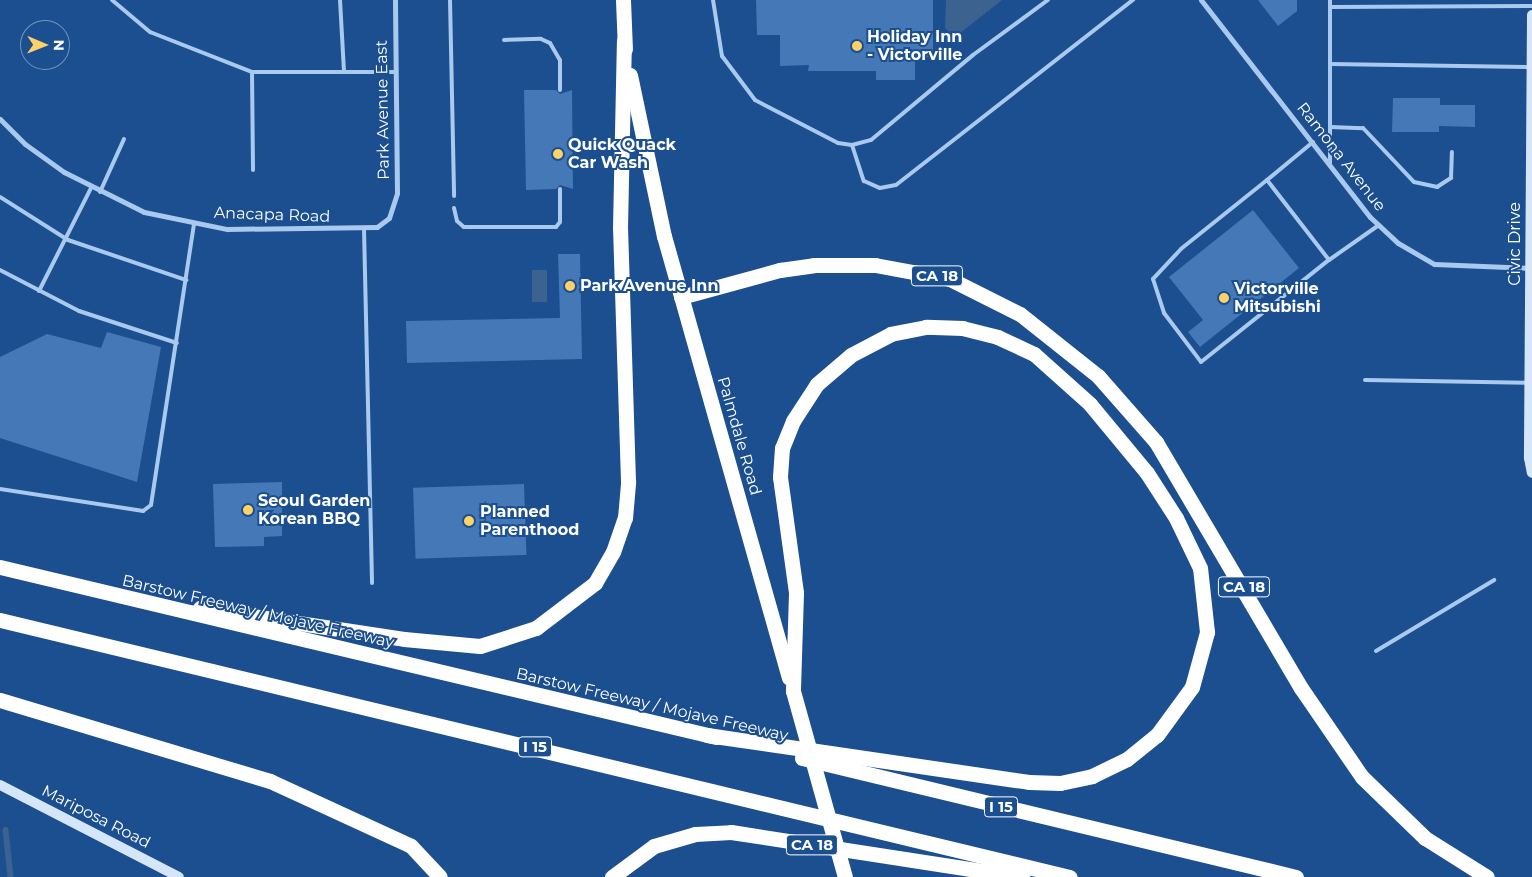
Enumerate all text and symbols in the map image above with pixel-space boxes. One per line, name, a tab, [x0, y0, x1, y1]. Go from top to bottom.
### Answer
north arrow	[20, 20, 70, 70]
place label: Holiday Inn - Victorville	[867, 27, 962, 65]
text: N	[50, 39, 68, 51]
street label: Park Avenue East	[372, 40, 394, 180]
marker: Holiday Inn - Victorville	[851, 40, 863, 52]
street label: Ramona Avenue	[1293, 99, 1389, 215]
place label: Quick Quack Car Wash	[568, 135, 676, 173]
marker: Quick Quack Car Wash	[552, 148, 564, 160]
street label: Civic Drive	[1505, 202, 1525, 286]
street label: Anacapa Road	[213, 203, 331, 227]
road number: CA 18	[911, 264, 963, 288]
place label: Park Avenue Inn	[580, 276, 718, 296]
place label: Victorville Mitsubishi	[1234, 279, 1321, 317]
marker: Park Avenue Inn	[564, 280, 576, 292]
marker: Victorville Mitsubishi	[1218, 292, 1230, 304]
street label: Palmdale Road	[713, 375, 765, 497]
place label: Seoul Garden Korean BBQ	[258, 491, 370, 529]
place label: Planned Parenthood	[480, 502, 579, 540]
marker: Seoul Garden Korean BBQ	[242, 504, 254, 516]
marker: Planned Parenthood	[462, 514, 476, 528]
street label: Barstow Freeway / Mojave Freeway	[120, 571, 396, 653]
road number: CA 18	[1218, 574, 1270, 600]
street label: Barstow Freeway / Mojave Freeway	[514, 664, 790, 746]
road number: I 15	[518, 734, 552, 760]
street label: Mariposa Road	[38, 781, 154, 853]
road number: I 15	[984, 794, 1018, 820]
road number: CA 18	[786, 832, 838, 858]

